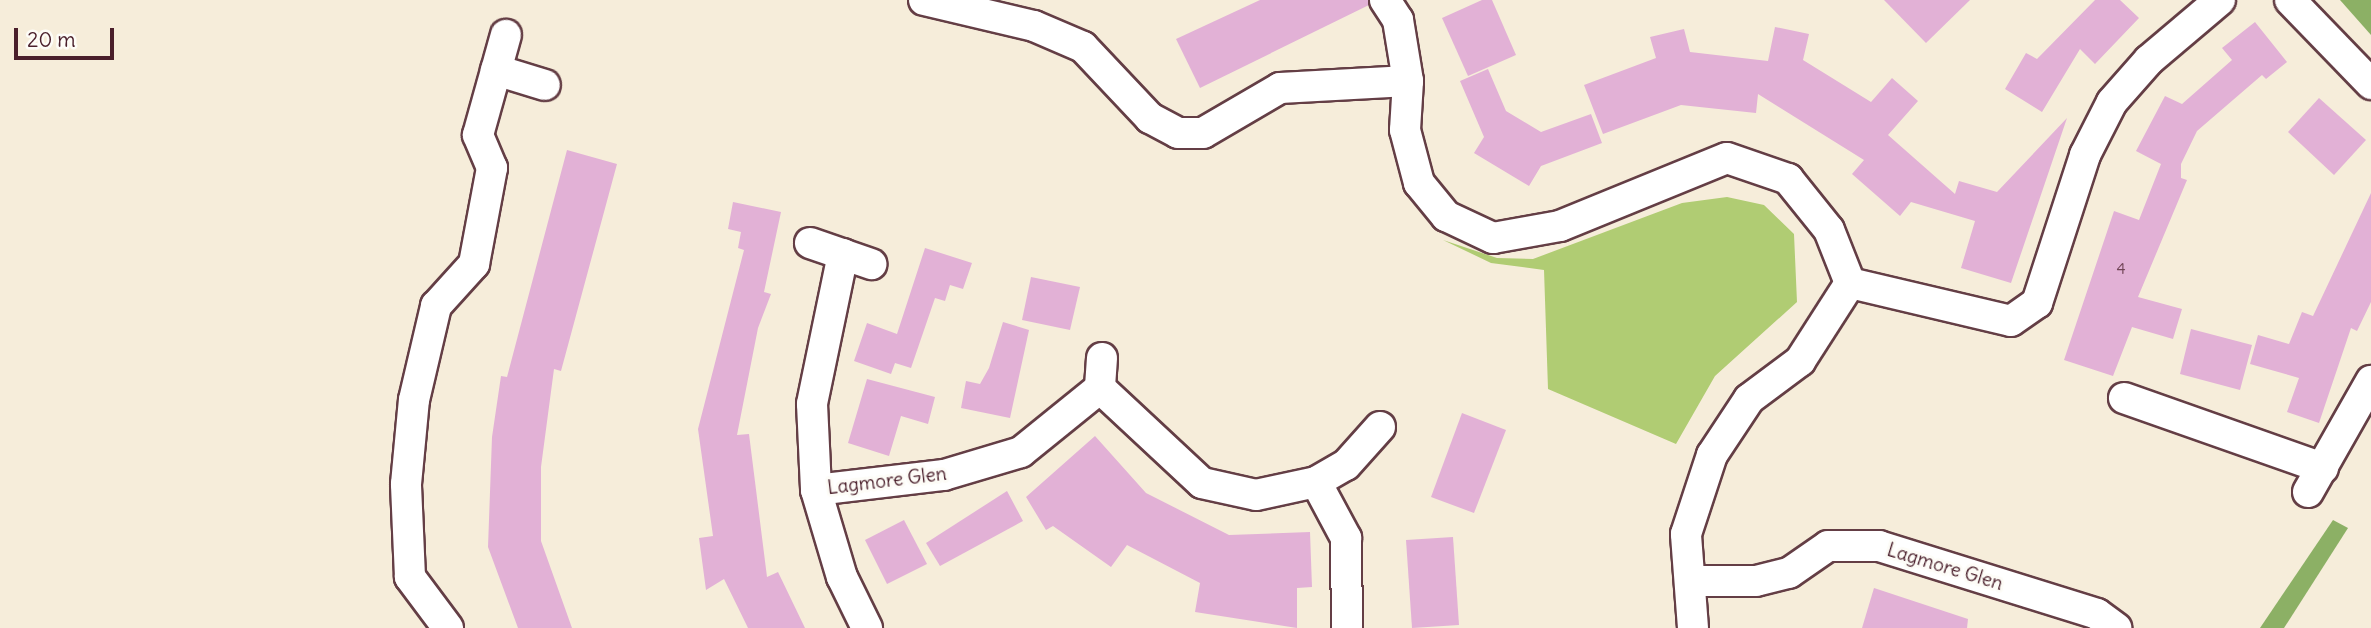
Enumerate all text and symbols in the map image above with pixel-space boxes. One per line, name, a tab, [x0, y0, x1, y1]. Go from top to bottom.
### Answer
scale bar	[18, 14, 117, 58]
text: 20 m	[27, 26, 76, 53]
house number: 4	[2116, 258, 2126, 278]
street label: Lagmore Glen	[826, 462, 948, 500]
street label: Lagmore Glen	[1884, 539, 2006, 595]

